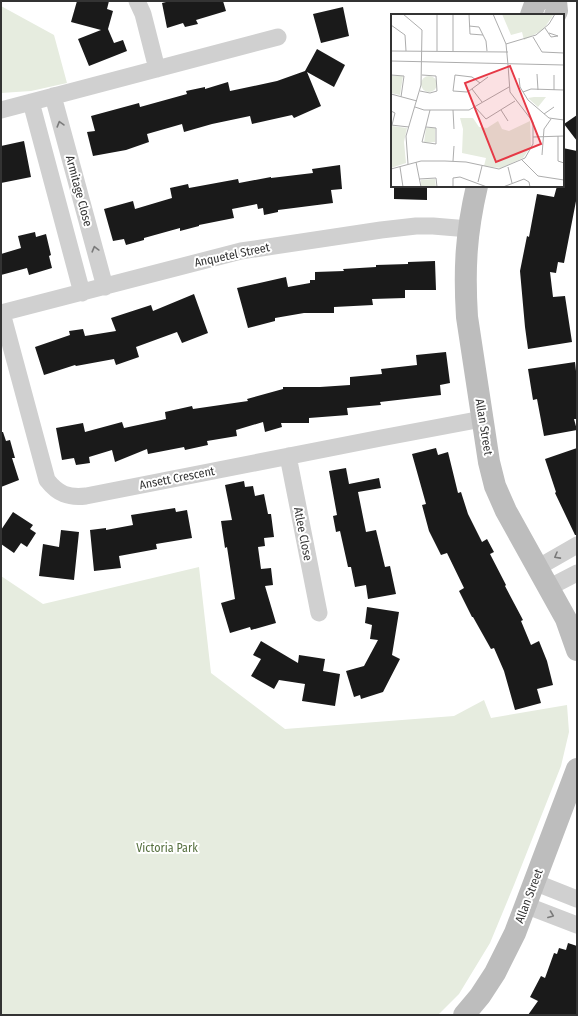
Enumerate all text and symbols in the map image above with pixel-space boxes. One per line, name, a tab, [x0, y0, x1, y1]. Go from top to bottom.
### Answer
inset map	[391, 14, 564, 187]
one-way arrow	[56, 121, 65, 128]
street label: Armitage Close	[63, 154, 95, 228]
street label: Anquetel Street	[193, 240, 271, 270]
one-way arrow	[91, 246, 100, 253]
street label: Allan Street	[473, 398, 495, 456]
street label: Ansett Crescent	[138, 464, 216, 492]
street label: Atlee Close	[291, 506, 315, 562]
one-way arrow	[554, 552, 561, 559]
park label: Victoria Park	[136, 841, 198, 855]
street label: Allan Street	[512, 867, 546, 925]
one-way arrow	[548, 910, 555, 919]

